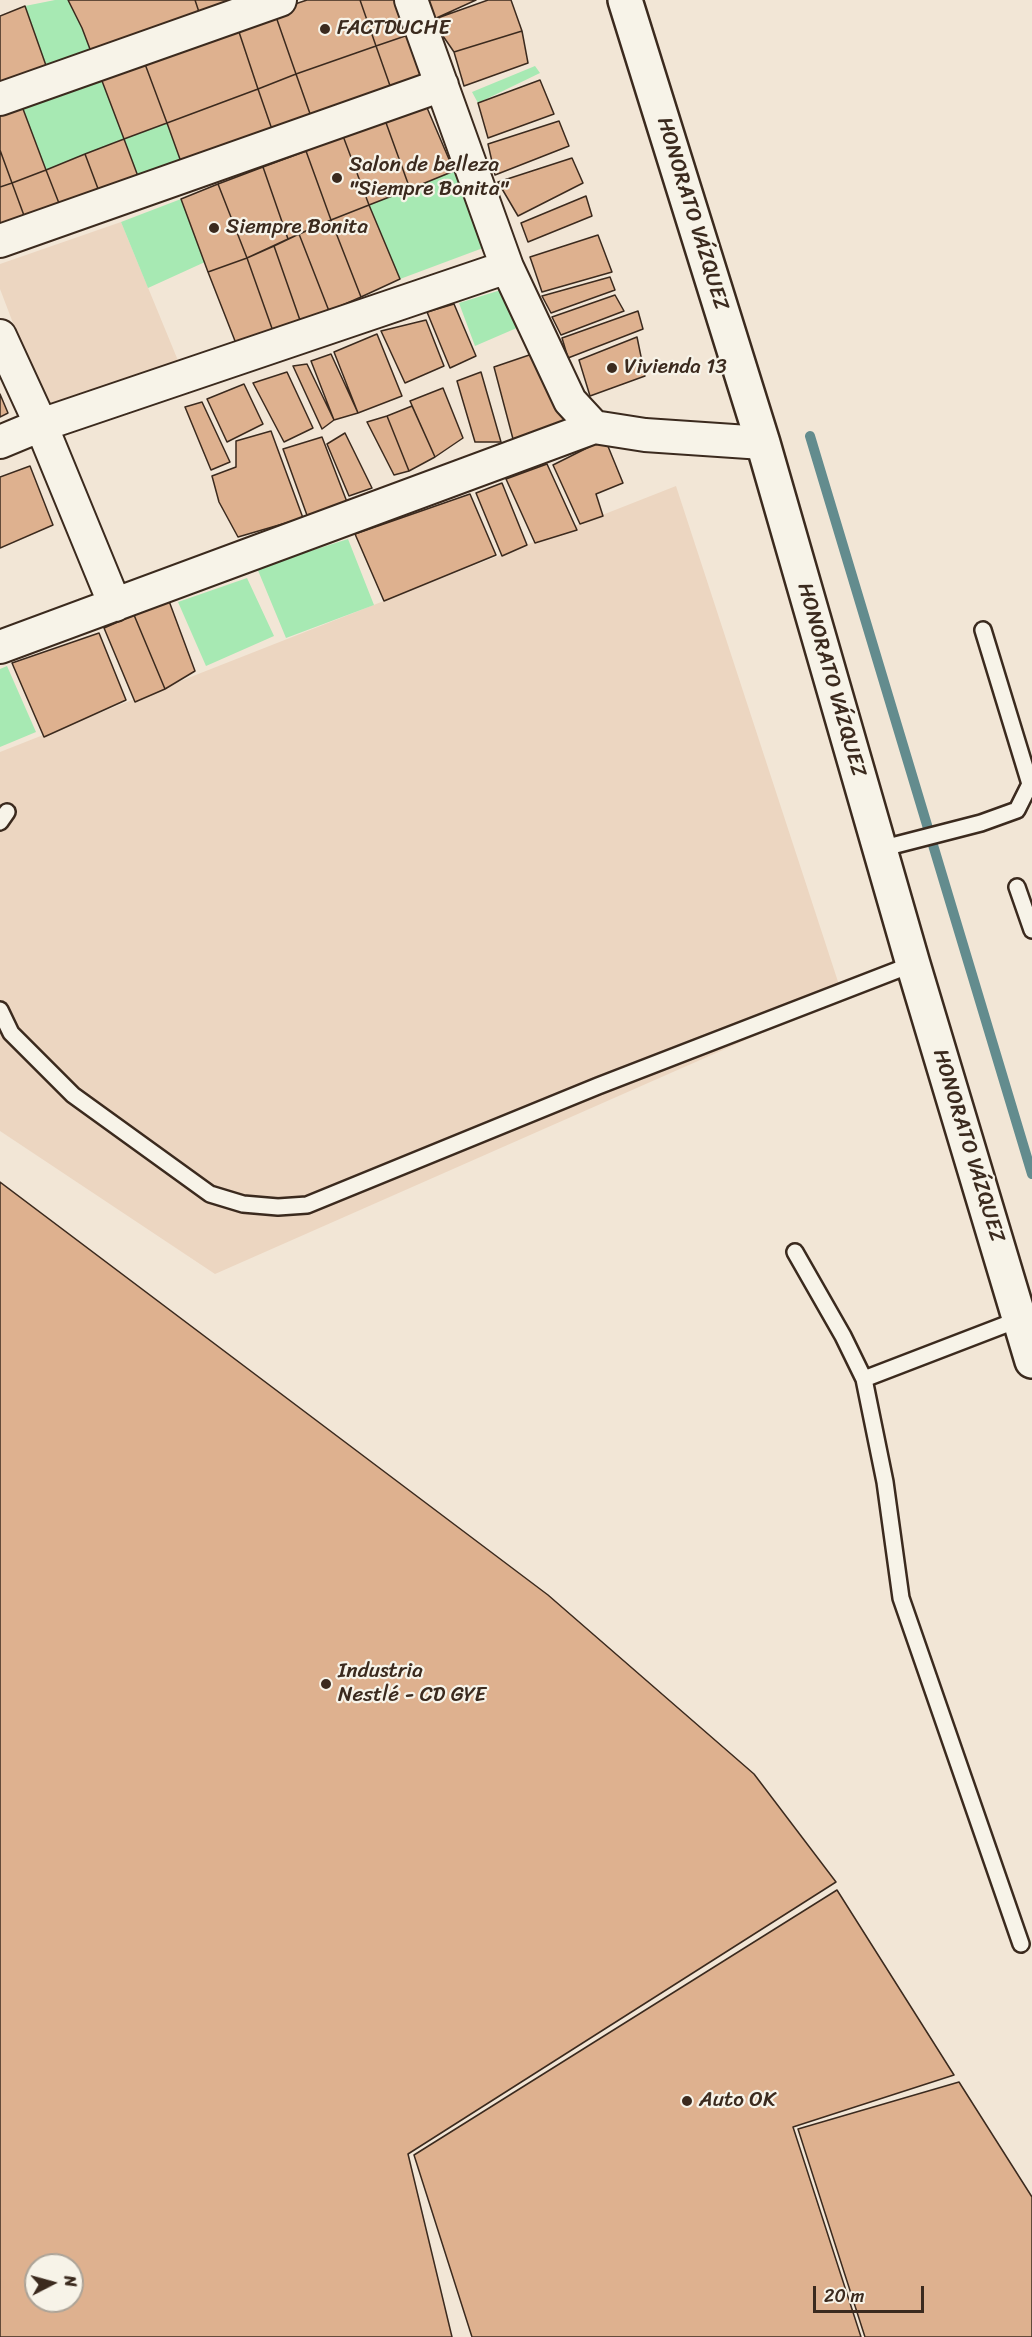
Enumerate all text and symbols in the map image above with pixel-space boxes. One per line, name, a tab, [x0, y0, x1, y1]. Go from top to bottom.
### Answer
place label: FACTDUCHE	[337, 16, 450, 42]
marker: FACTDUCHE	[318, 22, 332, 36]
street label: HONORATO VÁZQUEZ	[651, 114, 733, 314]
place label: Salon de belleza "Siempre Bonita"	[349, 153, 508, 203]
marker: Salon de belleza "Siempre Bonita"	[330, 171, 344, 185]
place label: Siempre Bonita	[226, 215, 368, 241]
marker: Siempre Bonita	[207, 221, 221, 235]
place label: Vivienda 13	[624, 355, 727, 381]
marker: Vivienda 13	[605, 361, 619, 375]
street label: HONORATO VÁZQUEZ	[791, 580, 871, 780]
street label: HONORATO VÁZQUEZ	[927, 1046, 1009, 1246]
place label: Industria Nestlé - CD GYE	[338, 1659, 486, 1709]
marker: Industria Nestlé - CD GYE	[319, 1677, 333, 1691]
place label: Auto OK	[699, 2088, 776, 2114]
marker: Auto OK	[680, 2094, 694, 2108]
north arrow	[24, 2253, 84, 2313]
text: N	[55, 2274, 85, 2288]
scale bar	[816, 2274, 927, 2312]
text: 20 m	[824, 2280, 864, 2312]

